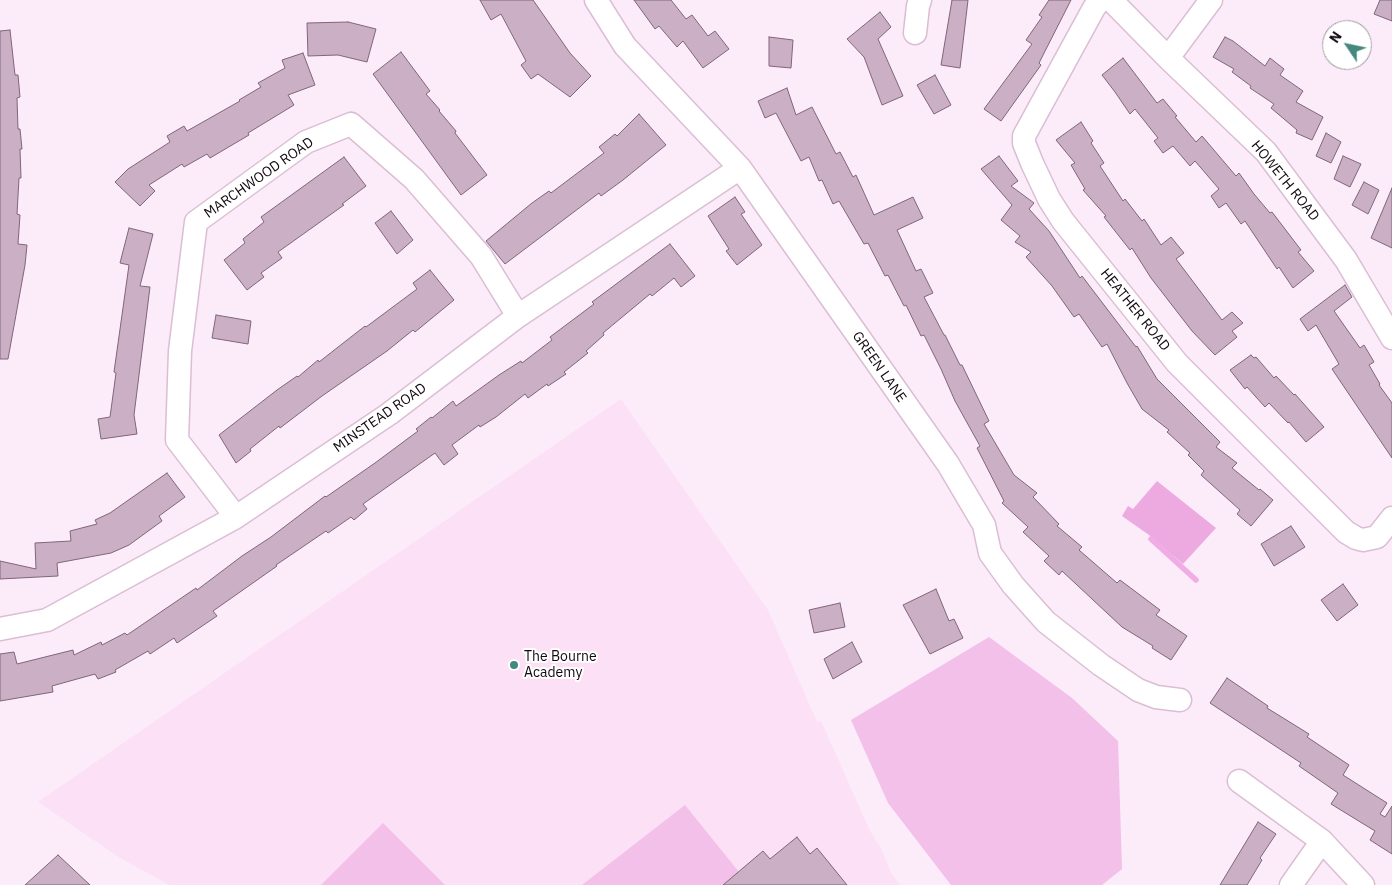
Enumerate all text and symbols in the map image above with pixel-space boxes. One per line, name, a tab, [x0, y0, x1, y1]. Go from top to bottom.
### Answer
north arrow	[1322, 20, 1372, 70]
text: N	[1325, 28, 1346, 46]
street label: MARCHWOOD ROAD	[201, 134, 317, 222]
street label: HOWETH ROAD	[1247, 137, 1323, 225]
street label: HEATHER ROAD	[1097, 265, 1173, 355]
street label: GREEN LANE	[848, 328, 910, 406]
street label: MINSTEAD ROAD	[330, 380, 430, 456]
place label: The Bourne Academy	[524, 649, 597, 682]
marker: The Bourne Academy	[508, 659, 520, 671]

